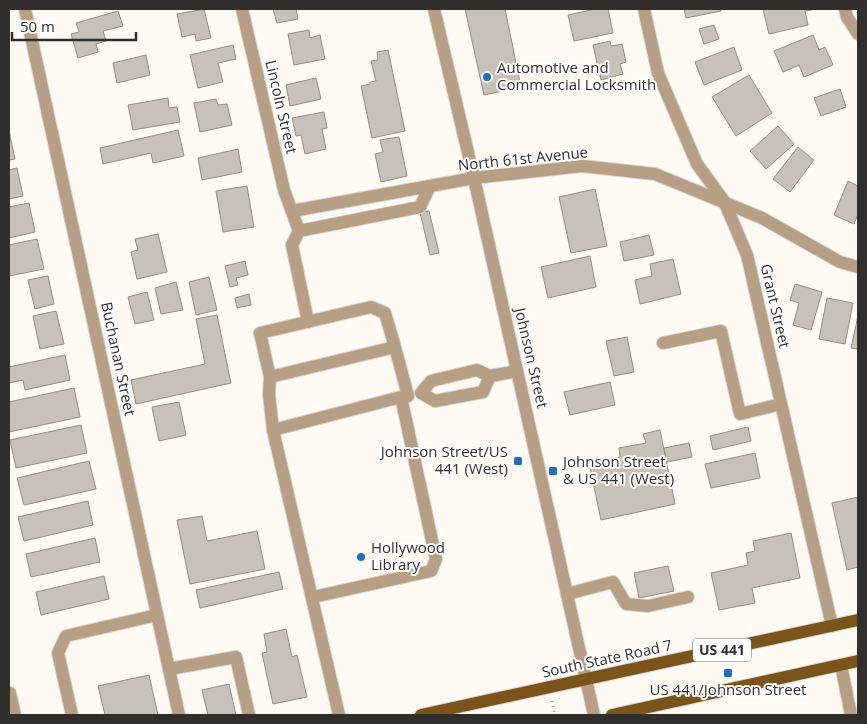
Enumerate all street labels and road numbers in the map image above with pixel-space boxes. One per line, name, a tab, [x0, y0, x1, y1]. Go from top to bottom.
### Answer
street label: Lincoln Street	[261, 58, 302, 156]
street label: North 61st Avenue	[457, 141, 589, 175]
street label: Grant Street	[757, 262, 795, 350]
street label: Buchanan Street	[97, 300, 141, 418]
street label: Johnson Street	[510, 304, 553, 410]
street label: South State Road 7	[540, 634, 674, 682]
road number: US 441	[693, 638, 751, 662]

